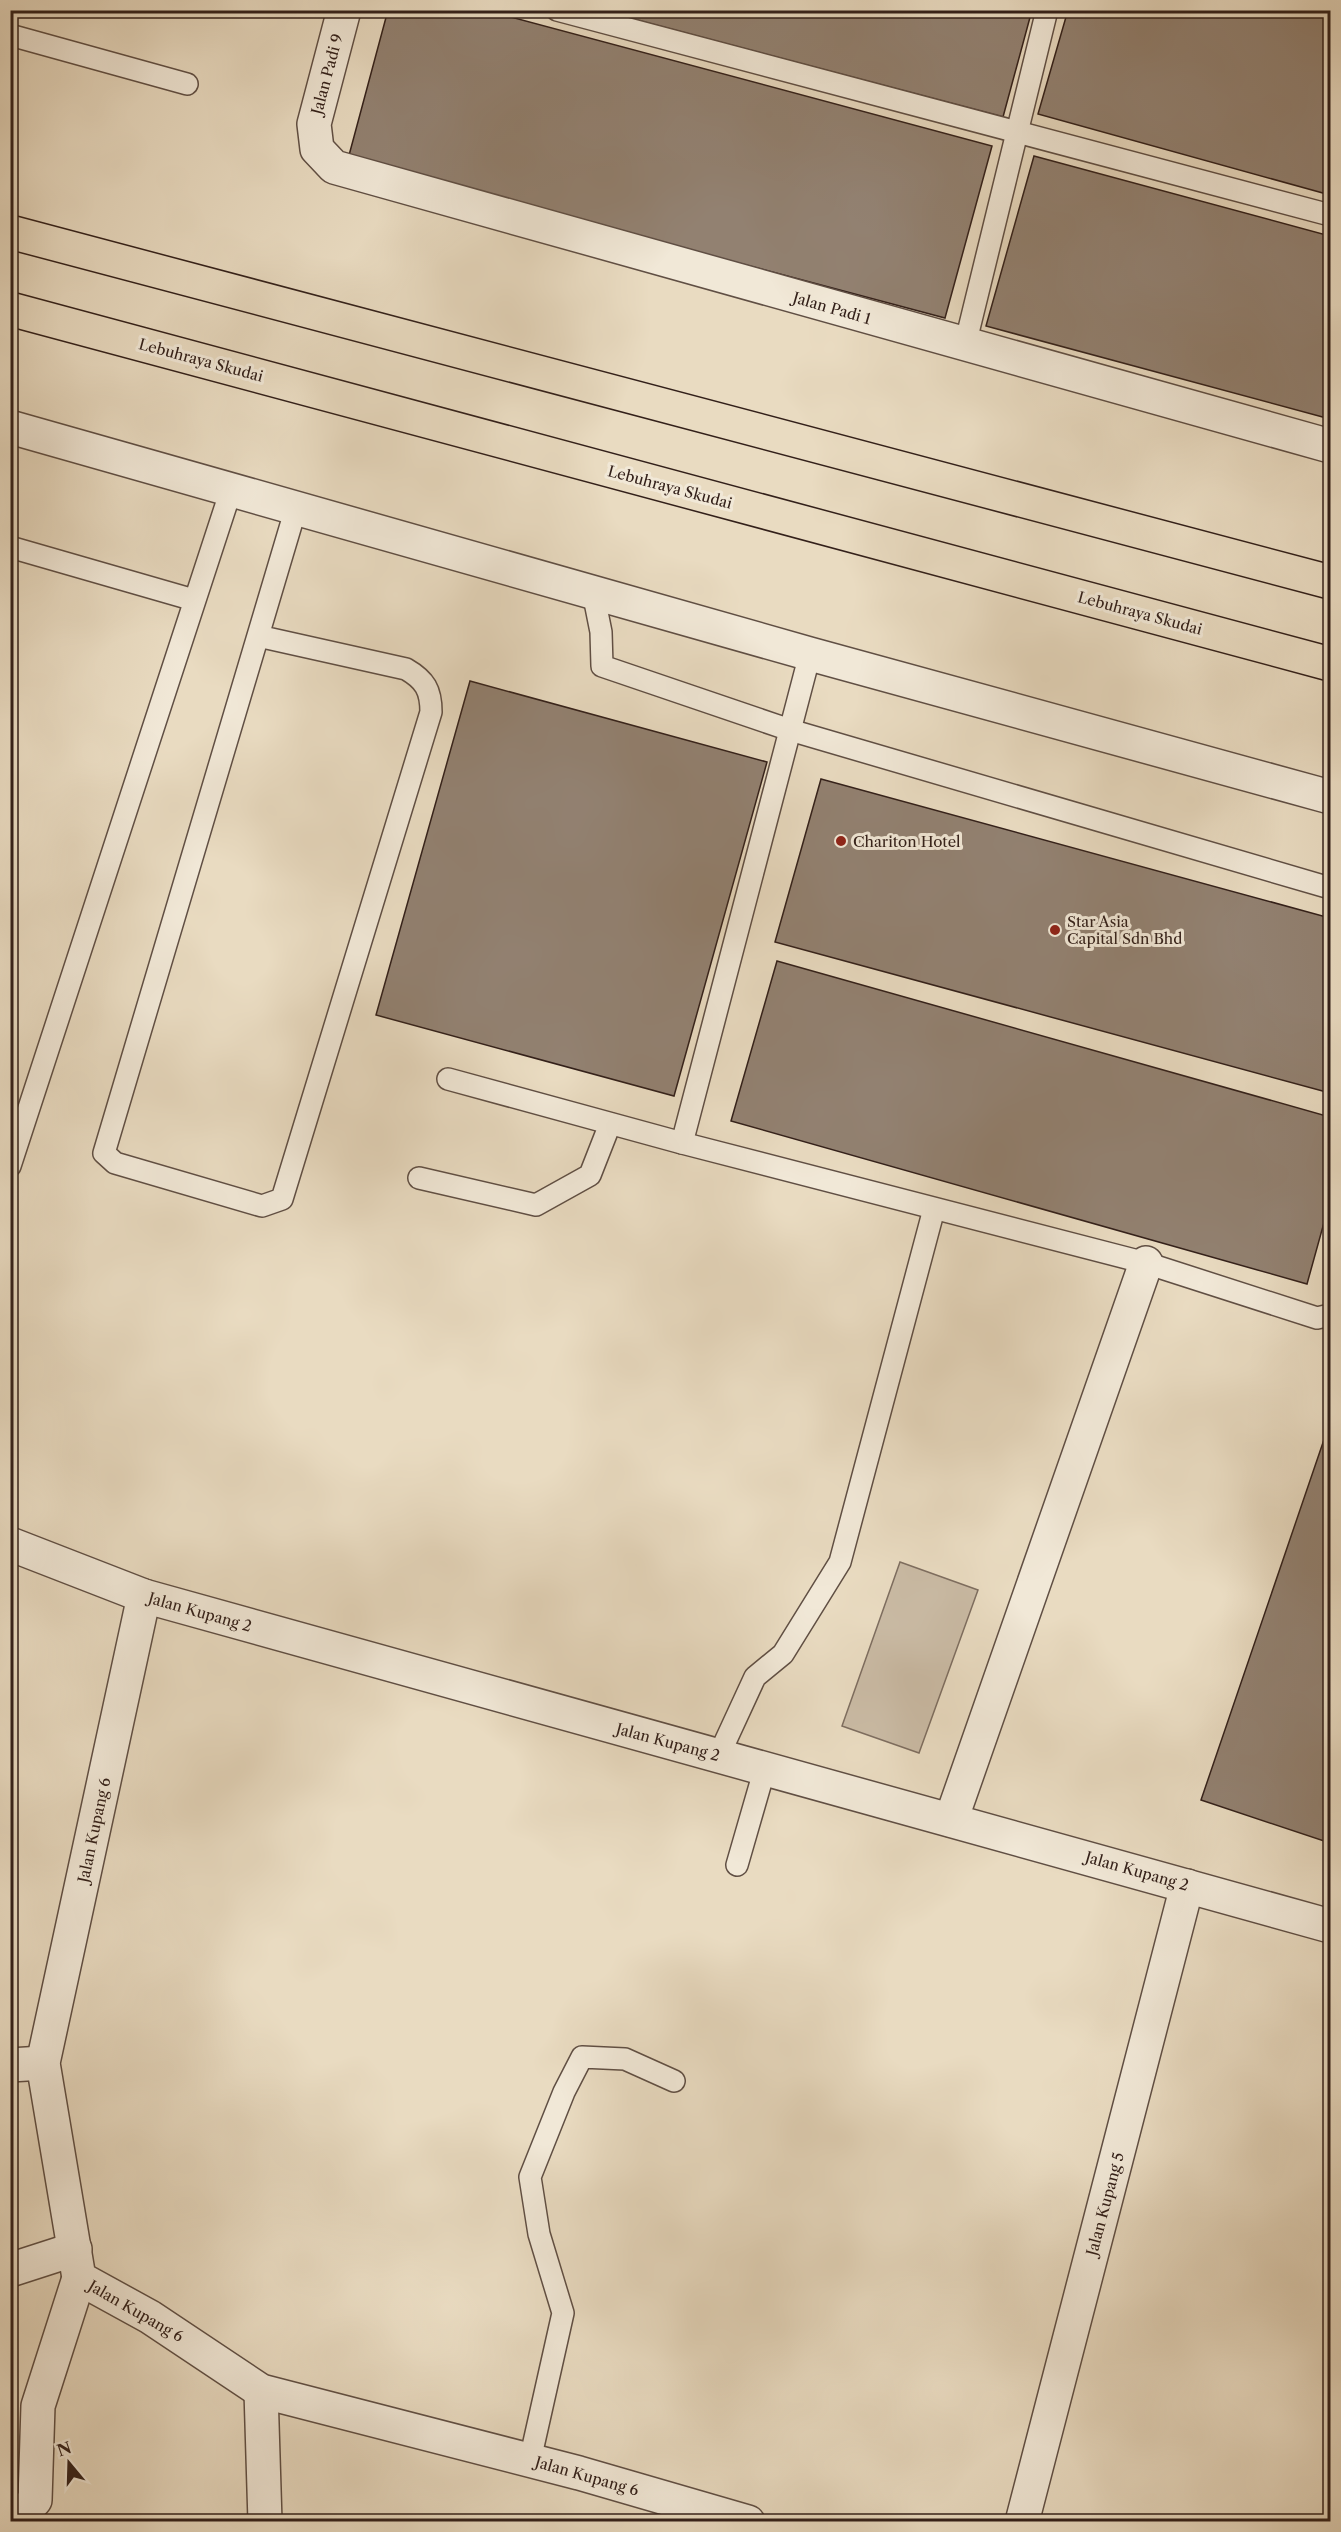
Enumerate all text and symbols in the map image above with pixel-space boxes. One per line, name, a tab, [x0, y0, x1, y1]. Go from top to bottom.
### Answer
street label: Jalan Padi 9	[307, 32, 347, 118]
street label: Jalan Padi 1	[789, 287, 874, 328]
street label: Lebuhraya Skudai	[137, 334, 266, 386]
street label: Lebuhraya Skudai	[606, 461, 735, 513]
street label: Lebuhraya Skudai	[1076, 587, 1205, 639]
place label: Chariton Hotel	[853, 832, 961, 851]
marker: Chariton Hotel	[834, 834, 848, 848]
place label: Star Asia Capital Sdn Bhd	[1067, 912, 1182, 948]
marker: Star Asia Capital Sdn Bhd	[1048, 923, 1062, 937]
street label: Jalan Kupang 2	[144, 1588, 254, 1636]
street label: Jalan Kupang 2	[612, 1718, 722, 1765]
street label: Jalan Kupang 6	[73, 1776, 114, 1886]
street label: Jalan Kupang 2	[1081, 1847, 1191, 1895]
street label: Jalan Kupang 5	[1082, 2150, 1128, 2260]
street label: Jalan Kupang 6	[83, 2275, 187, 2346]
north arrow	[39, 2433, 99, 2493]
text: N	[54, 2437, 74, 2461]
street label: Jalan Kupang 6	[531, 2452, 641, 2500]

